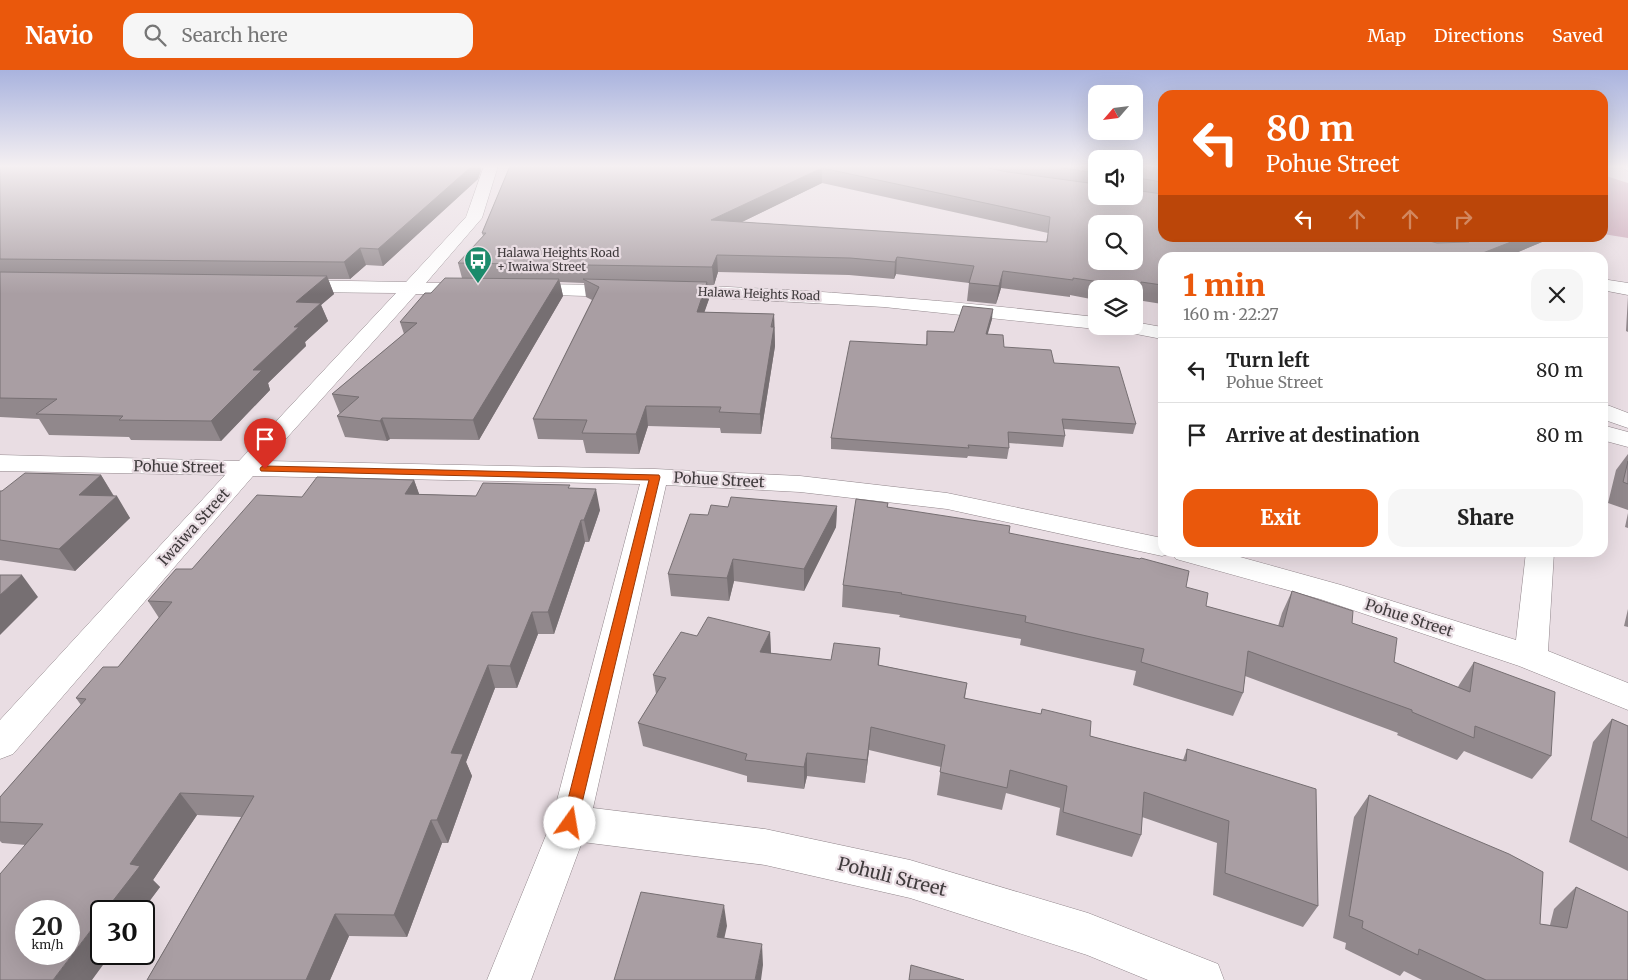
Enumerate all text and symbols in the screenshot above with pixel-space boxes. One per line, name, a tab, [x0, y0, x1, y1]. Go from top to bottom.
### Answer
search box	[123, 13, 473, 58]
text: Navio	[25, 20, 93, 51]
icon: search	[141, 21, 169, 49]
text: Search here	[181, 23, 288, 47]
text: Map	[1368, 24, 1406, 47]
text: Directions	[1434, 24, 1524, 47]
text: Saved	[1552, 24, 1603, 47]
north arrow	[1088, 85, 1142, 140]
map controls	[1088, 85, 1143, 335]
text: 80 m	[1266, 107, 1354, 151]
icon: left	[1183, 110, 1248, 175]
button: sound	[1088, 150, 1143, 205]
text: Pohue Street	[1266, 150, 1400, 178]
icon: left	[1290, 205, 1318, 233]
icon: ahead	[1343, 205, 1371, 233]
icon: ahead	[1396, 205, 1424, 233]
icon: right	[1449, 205, 1477, 233]
button: search	[1088, 215, 1143, 270]
bus stop icon: Halawa Heights Road + Iwaiwa Street	[463, 245, 493, 284]
place label: Halawa Heights Road + Iwaiwa Street	[497, 245, 619, 274]
text: 1 min	[1183, 266, 1265, 304]
button: close	[1531, 269, 1583, 321]
button: layers	[1088, 280, 1143, 335]
street label: Halawa Heights Road	[698, 284, 820, 303]
text: 160 m · 22:27	[1183, 304, 1279, 324]
text: Turn left	[1226, 348, 1310, 372]
icon: left	[1183, 356, 1211, 384]
text: 80 m	[1536, 358, 1583, 382]
text: Pohue Street	[1226, 372, 1323, 392]
pin	[244, 418, 286, 469]
icon: arrive	[1183, 421, 1211, 449]
text: Arrive at destination	[1226, 423, 1420, 447]
text: 80 m	[1536, 423, 1583, 447]
icon: arrive	[251, 425, 279, 453]
street label: Pohue Street	[133, 456, 225, 477]
street label: Pohue Street	[673, 468, 765, 491]
street label: Iwaiwa Street	[154, 484, 233, 569]
button: Exit	[1183, 489, 1378, 547]
button: Share	[1388, 489, 1583, 547]
street label: Pohue Street	[1363, 594, 1456, 641]
position arrow	[543, 796, 595, 848]
street label: Pohuli Street	[835, 852, 949, 901]
speed limit sign: 30	[90, 900, 155, 965]
text: 20	[32, 910, 63, 942]
text: km/h	[32, 937, 63, 952]

